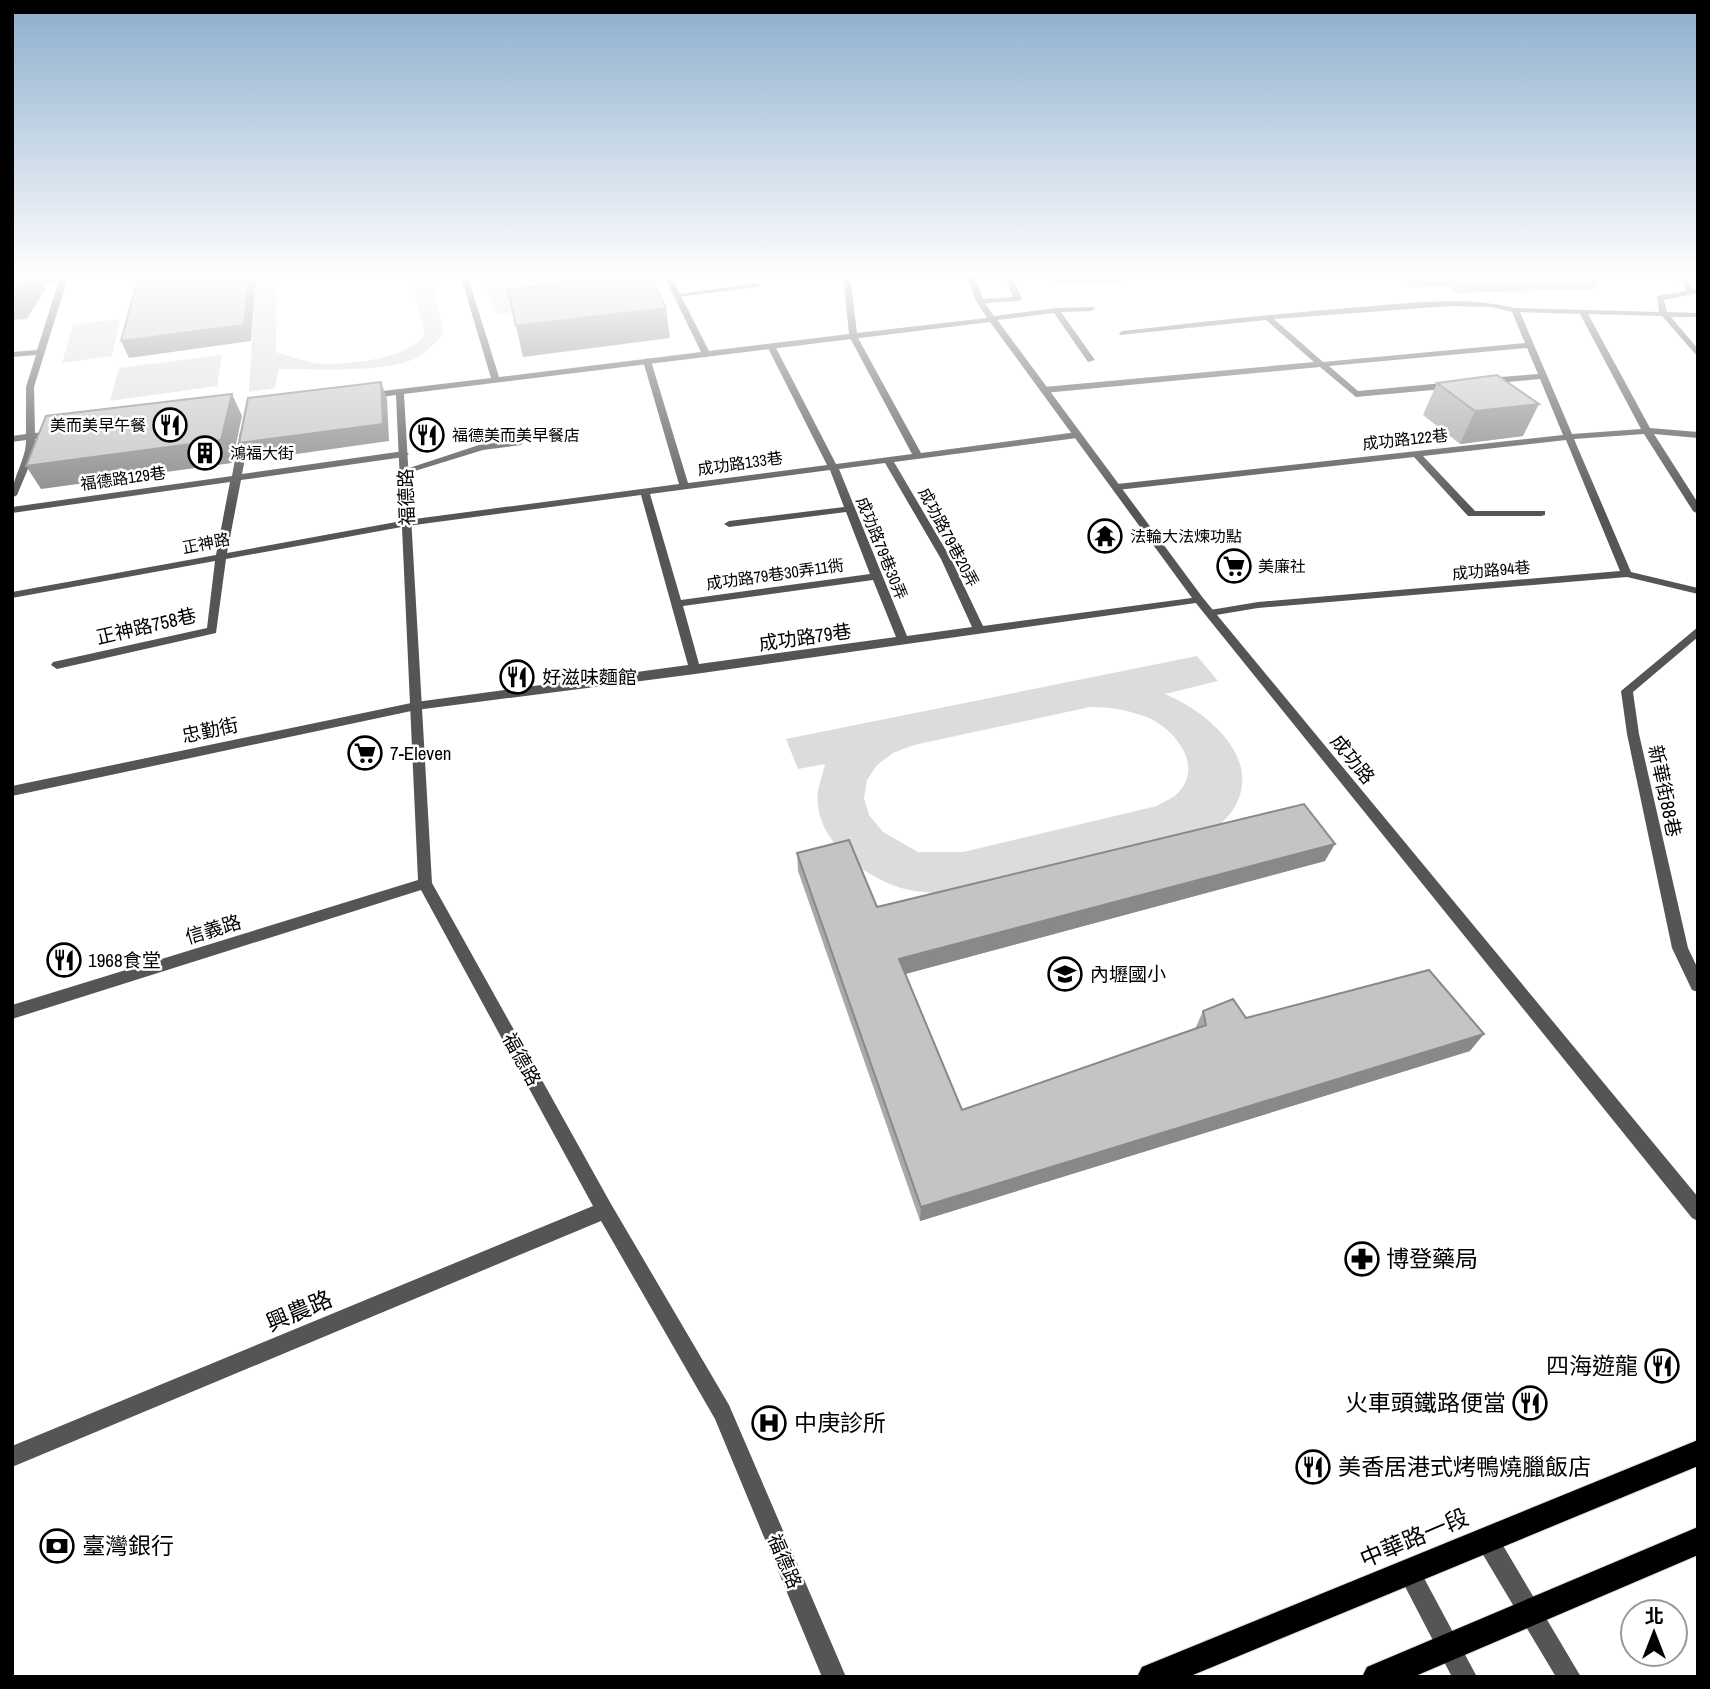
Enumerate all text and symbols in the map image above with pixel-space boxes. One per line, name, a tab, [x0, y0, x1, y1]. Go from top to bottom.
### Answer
restaurant icon: 美而美早午餐	[151, 406, 189, 444]
place label: 美而美早午餐	[50, 414, 146, 436]
restaurant icon: 福德美而美早餐店	[408, 416, 446, 454]
place label: 福德美而美早餐店	[452, 424, 580, 446]
street label: 成功路122巷	[1361, 424, 1449, 454]
building icon: 鴻福大街	[186, 434, 224, 472]
place label: 鴻福大街	[230, 442, 294, 464]
street label: 成功路133巷	[696, 446, 784, 480]
street label: 福德路129巷	[79, 461, 167, 495]
street label: 福德路	[392, 468, 420, 526]
street label: 成功路79巷20弄	[914, 484, 984, 590]
street label: 成功路79巷30弄	[851, 493, 913, 603]
temple icon: 法輪大法煉功點	[1086, 517, 1124, 555]
place label: 法輪大法煉功點	[1130, 525, 1242, 547]
street label: 正神路	[180, 528, 232, 558]
supermarket icon: 美廉社	[1215, 547, 1253, 585]
street label: 成功路79巷30弄11衖	[705, 553, 845, 595]
place label: 美廉社	[1258, 555, 1306, 577]
street label: 成功路94巷	[1451, 556, 1531, 584]
street label: 正神路758巷	[93, 602, 199, 650]
street label: 成功路79巷	[757, 618, 853, 656]
restaurant icon: 好滋味麵館	[498, 658, 536, 696]
place label: 好滋味麵館	[542, 664, 637, 690]
street label: 忠勤街	[179, 711, 241, 749]
street label: 成功路	[1325, 729, 1381, 789]
supermarket icon: 7-Eleven	[346, 734, 384, 772]
place label: 7-Eleven	[390, 740, 451, 766]
street label: 新華街88巷	[1643, 743, 1687, 839]
street label: 信義路	[182, 908, 244, 950]
restaurant icon: 1968食堂	[45, 941, 83, 979]
place label: 1968食堂	[88, 947, 161, 973]
school or university icon: 內壢國小	[1046, 955, 1084, 993]
place label: 內壢國小	[1090, 961, 1166, 987]
street label: 福德路	[497, 1028, 547, 1090]
pharmacy icon: 博登藥局	[1343, 1240, 1381, 1278]
place label: 博登藥局	[1386, 1243, 1478, 1274]
street label: 興農路	[261, 1283, 337, 1338]
restaurant icon: 四海遊龍	[1643, 1347, 1681, 1385]
place label: 四海遊龍	[1546, 1350, 1638, 1381]
restaurant icon: 火車頭鐵路便當	[1511, 1384, 1549, 1422]
place label: 火車頭鐵路便當	[1345, 1387, 1506, 1418]
hospital icon: 中庚診所	[750, 1404, 788, 1442]
place label: 中庚診所	[794, 1407, 886, 1438]
restaurant icon: 美香居港式烤鴨燒臘飯店	[1294, 1448, 1332, 1486]
place label: 美香居港式烤鴨燒臘飯店	[1338, 1451, 1591, 1482]
street label: 中華路一段	[1355, 1501, 1473, 1574]
bank icon: 臺灣銀行	[38, 1527, 76, 1565]
place label: 臺灣銀行	[82, 1530, 174, 1561]
street label: 福德路	[762, 1530, 808, 1592]
north arrow	[1619, 1598, 1689, 1668]
text: 北	[1644, 1603, 1664, 1629]

